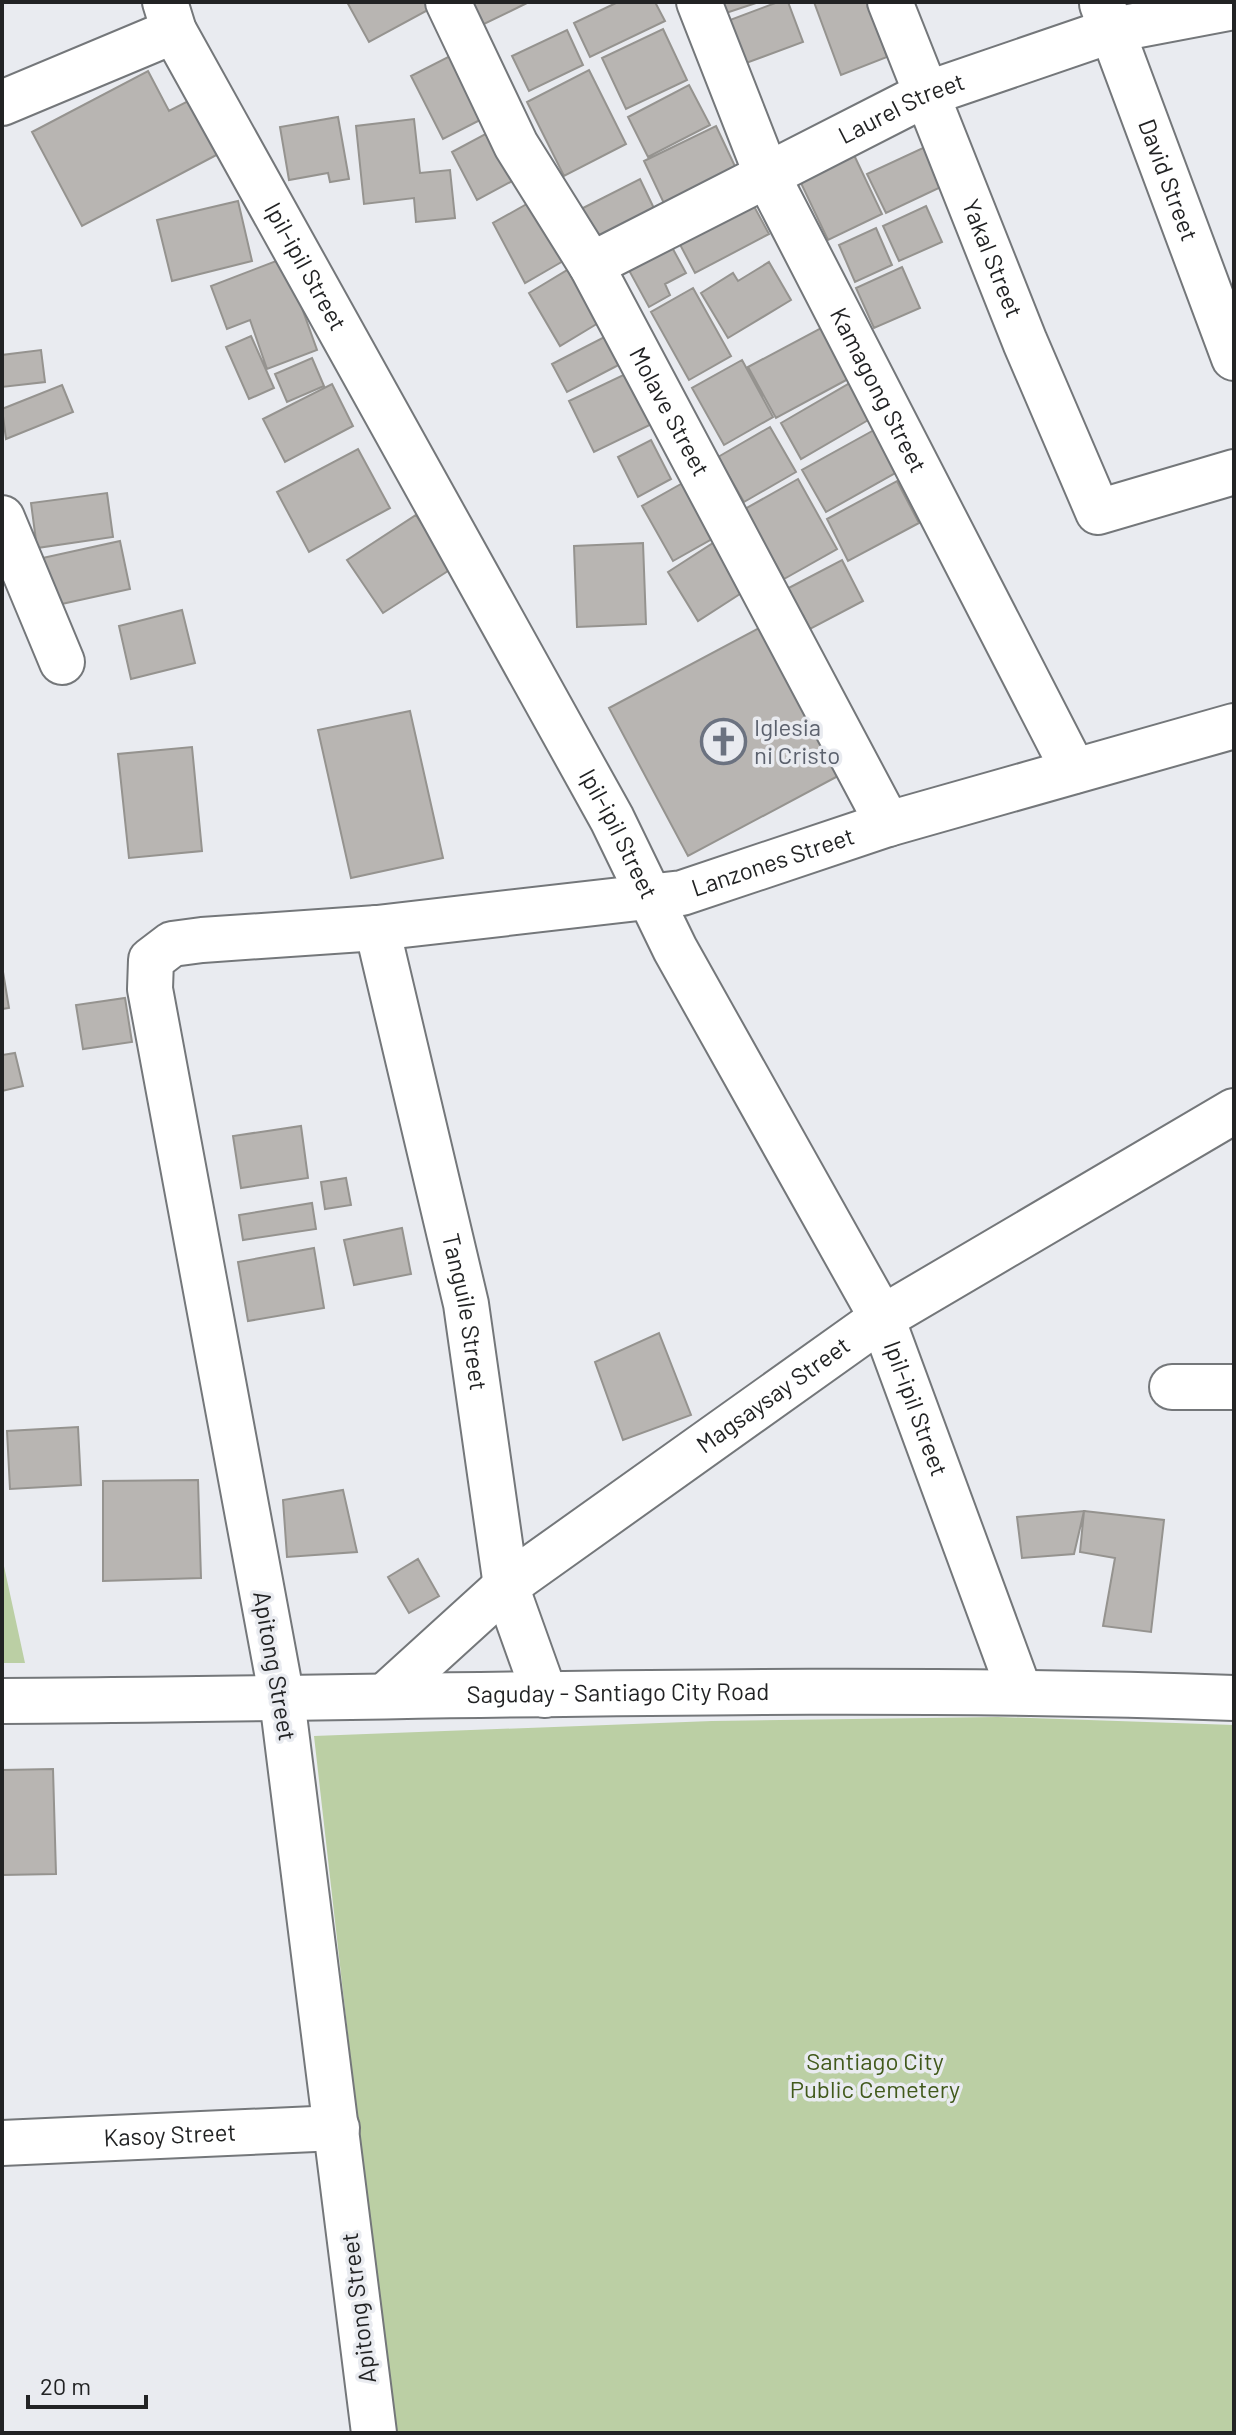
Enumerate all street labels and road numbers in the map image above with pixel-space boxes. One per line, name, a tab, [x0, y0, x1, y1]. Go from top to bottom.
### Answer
street label: Laurel Street	[833, 66, 968, 149]
street label: David Street	[1133, 115, 1205, 245]
street label: Yakal Street	[957, 195, 1030, 321]
street label: Ipil-ipil Street	[259, 197, 353, 335]
street label: Kamagong Street	[825, 302, 934, 477]
street label: Molave Street	[624, 341, 716, 481]
street label: Ipil-ipil Street	[574, 763, 664, 903]
street label: Lanzones Street	[687, 820, 858, 902]
street label: Tanguile Street	[437, 1230, 494, 1392]
street label: Magsaysay Street	[690, 1330, 855, 1459]
street label: Ipil-ipil Street	[879, 1336, 955, 1480]
street label: Apitong Street	[248, 1589, 303, 1743]
street label: Saguday - Santiago City Road	[466, 1676, 769, 1708]
street label: Kasoy Street	[103, 2117, 237, 2151]
street label: Apitong Street	[334, 2231, 381, 2385]

